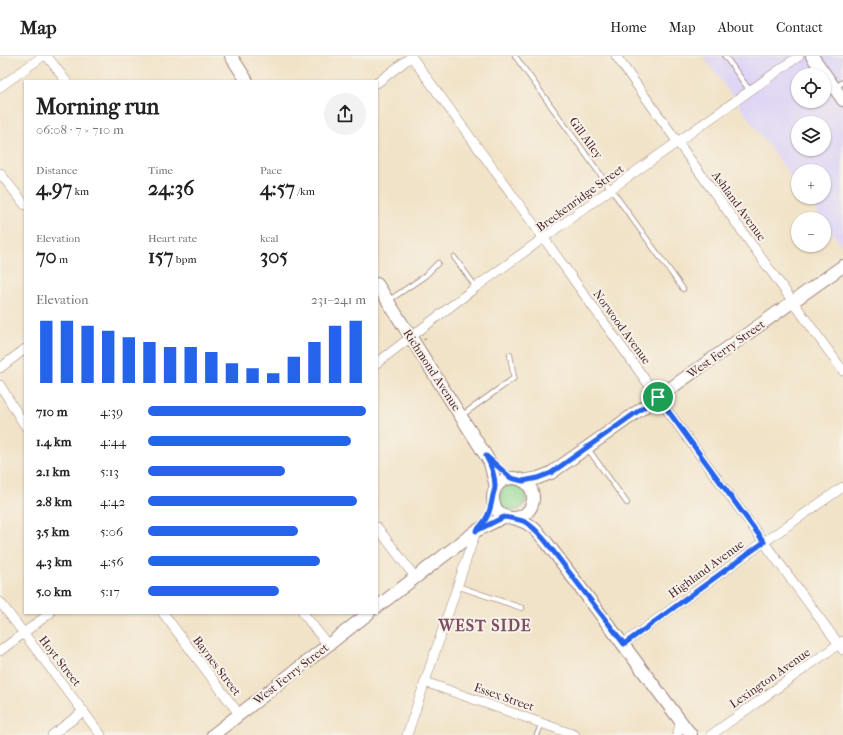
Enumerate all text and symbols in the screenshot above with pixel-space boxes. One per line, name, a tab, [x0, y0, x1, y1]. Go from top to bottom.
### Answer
text: Map	[20, 17, 56, 39]
text: Home	[610, 19, 647, 36]
text: Map	[669, 19, 696, 36]
text: About	[718, 19, 754, 36]
text: Contact	[776, 19, 823, 36]
map controls	[791, 68, 831, 252]
button: locate	[791, 68, 831, 108]
button: share	[324, 93, 366, 135]
text: Morning run	[36, 94, 159, 120]
street label: Gill Alley	[566, 115, 606, 162]
button: layers	[791, 116, 831, 156]
text: 06:08 · 7 × 710 m	[36, 122, 124, 137]
street label: Breckenridge Street	[534, 161, 627, 234]
text: Distance	[36, 164, 77, 177]
text: Time	[148, 164, 173, 177]
text: Pace	[260, 164, 282, 177]
button: +	[791, 164, 831, 204]
street label: Ashland Avenue	[708, 168, 769, 244]
text: 4.97	[36, 177, 72, 200]
text: 24:36	[148, 177, 194, 200]
text: 4:57	[260, 177, 295, 200]
text: km	[72, 185, 89, 198]
text: /km	[295, 185, 315, 198]
button: −	[791, 212, 831, 252]
text: Elevation	[36, 232, 80, 245]
text: Heart rate	[148, 232, 197, 245]
text: kcal	[260, 232, 279, 245]
text: 70	[36, 245, 57, 268]
text: 157	[148, 245, 173, 268]
text: 305	[260, 245, 288, 268]
text: m	[57, 253, 68, 266]
text: bpm	[173, 253, 197, 266]
street label: Norwood Avenue	[590, 287, 654, 367]
text: Elevation	[36, 292, 89, 307]
text: 231–241 m	[311, 292, 366, 307]
street label: West Ferry Street	[684, 317, 768, 382]
street label: Richmond Avenue	[400, 326, 464, 414]
pin	[641, 380, 675, 414]
icon: arrive	[647, 386, 669, 408]
text: 710 m	[36, 404, 68, 419]
text: 4:39	[100, 404, 123, 419]
text: 1.4 km	[36, 434, 71, 449]
text: 4:44	[100, 434, 126, 449]
text: 2.1 km	[36, 464, 70, 479]
text: 5:13	[100, 464, 119, 479]
text: 2.8 km	[36, 494, 72, 509]
text: 4:42	[100, 494, 125, 509]
text: 3.5 km	[36, 524, 69, 539]
text: 5:06	[100, 524, 123, 539]
street label: Highland Avenue	[666, 537, 746, 601]
text: 4.3 km	[36, 554, 72, 569]
text: 4:56	[100, 554, 123, 569]
text: 5.0 km	[36, 584, 72, 599]
text: 5:17	[100, 584, 120, 599]
district label: WEST SIDE	[437, 616, 532, 635]
street label: Hoyt Street	[36, 633, 84, 689]
street label: Baynes Street	[190, 633, 244, 699]
street label: West Ferry Street	[250, 640, 332, 708]
street label: Lexington Avenue	[727, 645, 813, 711]
street label: Essex Street	[472, 680, 537, 714]

